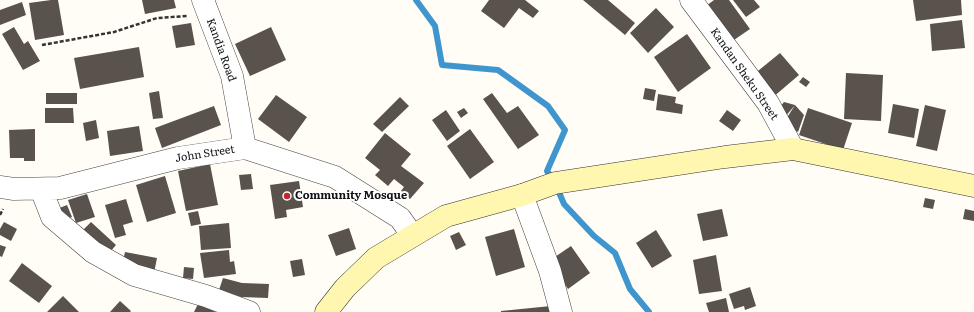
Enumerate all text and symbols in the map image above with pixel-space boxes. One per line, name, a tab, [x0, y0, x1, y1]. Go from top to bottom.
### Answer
street label: Kandia Road	[203, 17, 239, 83]
street label: Kandan Sheku Street	[707, 25, 781, 123]
street label: John Street	[174, 143, 236, 165]
place label: Community Mosque	[295, 189, 407, 203]
marker: Community Mosque	[282, 191, 292, 201]

